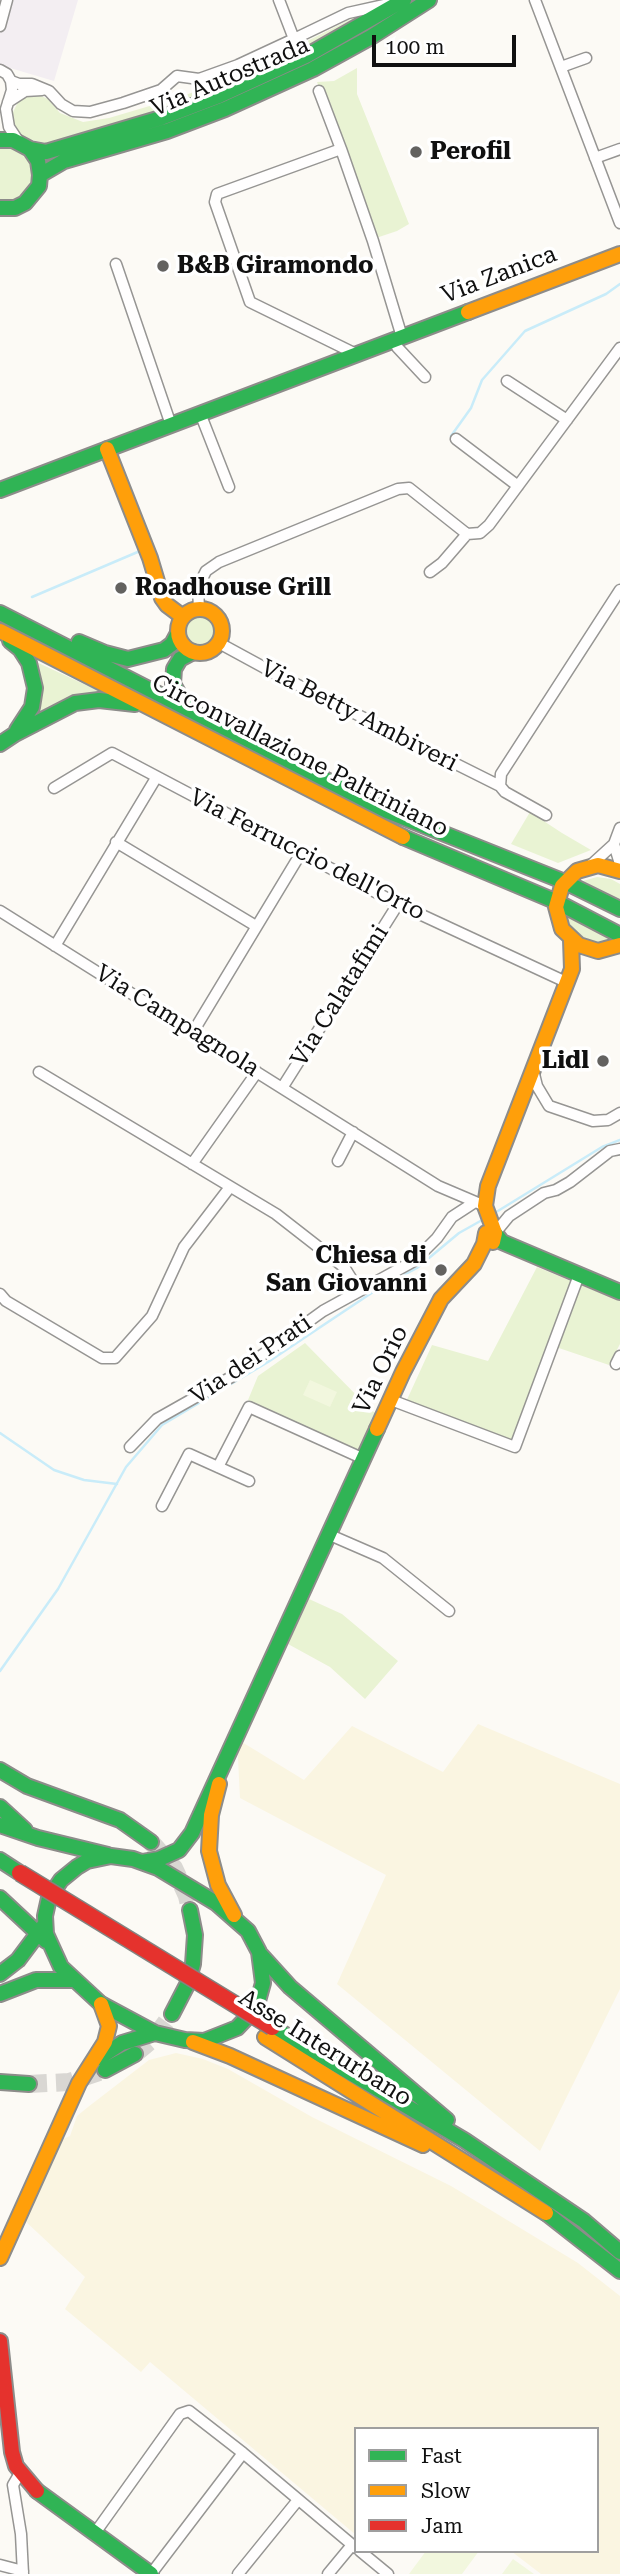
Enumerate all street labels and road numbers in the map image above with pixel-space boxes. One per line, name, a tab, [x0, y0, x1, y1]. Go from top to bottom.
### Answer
street label: Via Autostrada	[146, 31, 314, 123]
street label: Via Zanica	[437, 240, 561, 310]
street label: Via Betty Ambiveri	[256, 654, 462, 778]
street label: Circonvallazione Paltriniano	[147, 669, 453, 843]
street label: Via Ferruccio dell'Orto	[184, 783, 430, 927]
street label: Via Calatafimi	[285, 920, 395, 1072]
street label: Via Campagnola	[90, 959, 264, 1083]
street label: Via dei Prati	[185, 1309, 317, 1411]
street label: Via Orio	[347, 1321, 415, 1419]
street label: Asse Interurbano	[233, 1983, 417, 2113]

